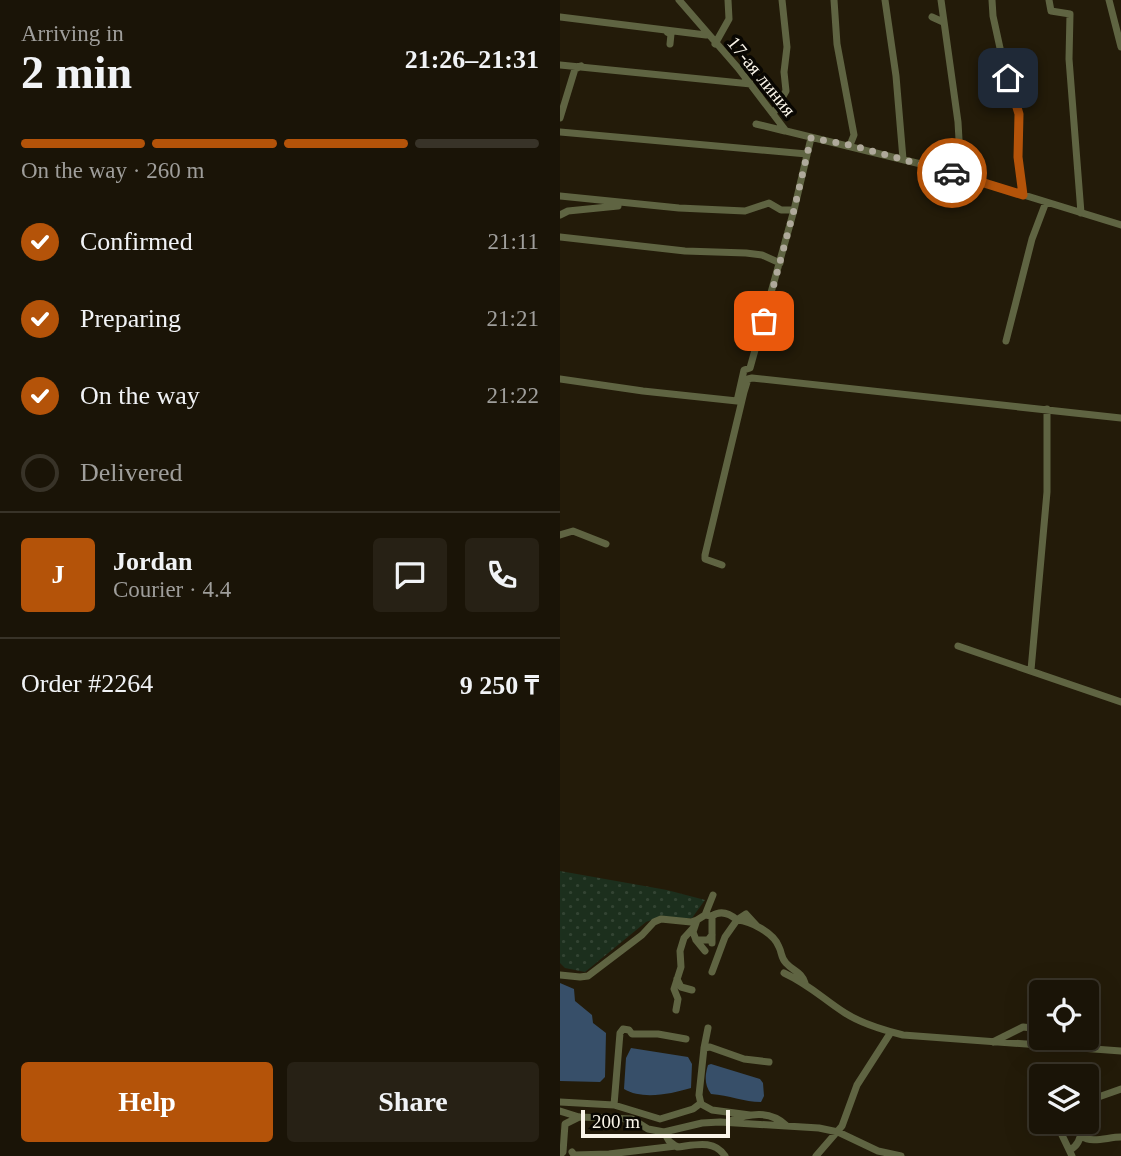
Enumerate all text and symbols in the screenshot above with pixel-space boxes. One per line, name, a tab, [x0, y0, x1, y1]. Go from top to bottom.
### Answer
text: Arriving in	[21, 21, 124, 46]
street label: 17-ая линия	[723, 32, 800, 120]
text: 21:26–21:31	[405, 45, 539, 74]
text: 2 min	[21, 47, 132, 98]
pin	[978, 48, 1038, 108]
icon: home	[989, 59, 1027, 97]
courier	[917, 138, 987, 208]
icon: car	[933, 154, 971, 192]
text: On the way · 260 m	[21, 158, 204, 183]
icon: check	[21, 223, 59, 261]
text: Confirmed	[80, 227, 193, 256]
text: 21:11	[487, 229, 539, 254]
pin	[734, 291, 794, 351]
icon: check	[21, 300, 59, 338]
icon: bag	[745, 302, 783, 340]
text: Preparing	[80, 304, 181, 333]
text: 21:21	[487, 306, 539, 331]
icon: check	[21, 377, 59, 415]
text: On the way	[80, 381, 200, 410]
text: 21:22	[487, 383, 539, 408]
text: Delivered	[80, 458, 183, 487]
button: chat	[373, 538, 447, 612]
button: phone	[465, 538, 539, 612]
text: Jordan	[113, 547, 192, 576]
text: J	[52, 560, 65, 589]
text: Courier · 4.4	[113, 577, 231, 602]
text: Order #2264	[21, 669, 153, 698]
text: 9 250 ₸	[460, 671, 539, 700]
map controls	[1029, 980, 1099, 1134]
button: locate	[1029, 980, 1099, 1050]
button: Help	[21, 1062, 273, 1142]
button: Share	[287, 1062, 539, 1142]
button: layers	[1029, 1064, 1099, 1134]
scale bar	[581, 1107, 730, 1139]
text: 200 m	[592, 1111, 640, 1132]

